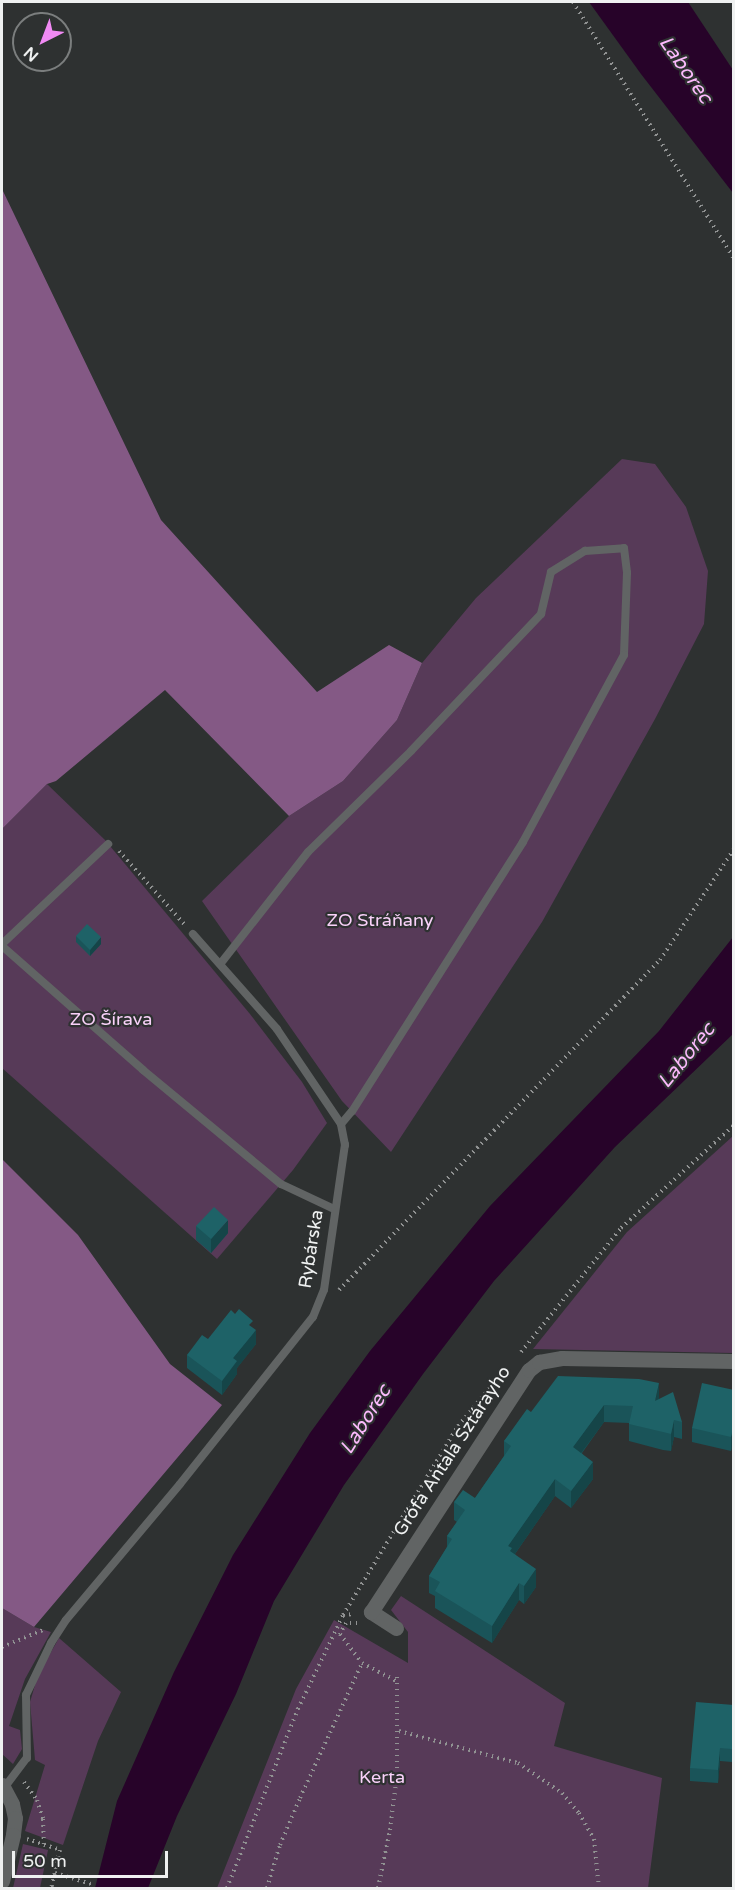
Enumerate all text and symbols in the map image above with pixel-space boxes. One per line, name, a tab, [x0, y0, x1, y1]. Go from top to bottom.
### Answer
north arrow	[12, 12, 72, 72]
water label: Laborec	[653, 32, 717, 108]
text: N	[20, 42, 43, 66]
park label: ZO Stráňany	[327, 909, 433, 931]
park label: ZO Šírava	[70, 1008, 152, 1030]
water label: Laborec	[653, 1019, 721, 1093]
street label: Rybárska	[294, 1208, 328, 1290]
street label: Grófa Antala Sztárayho	[389, 1362, 515, 1540]
water label: Laborec	[335, 1381, 397, 1459]
park label: Kerta	[359, 1766, 405, 1788]
scale bar	[15, 1839, 171, 1877]
text: 50 m	[23, 1850, 67, 1872]

